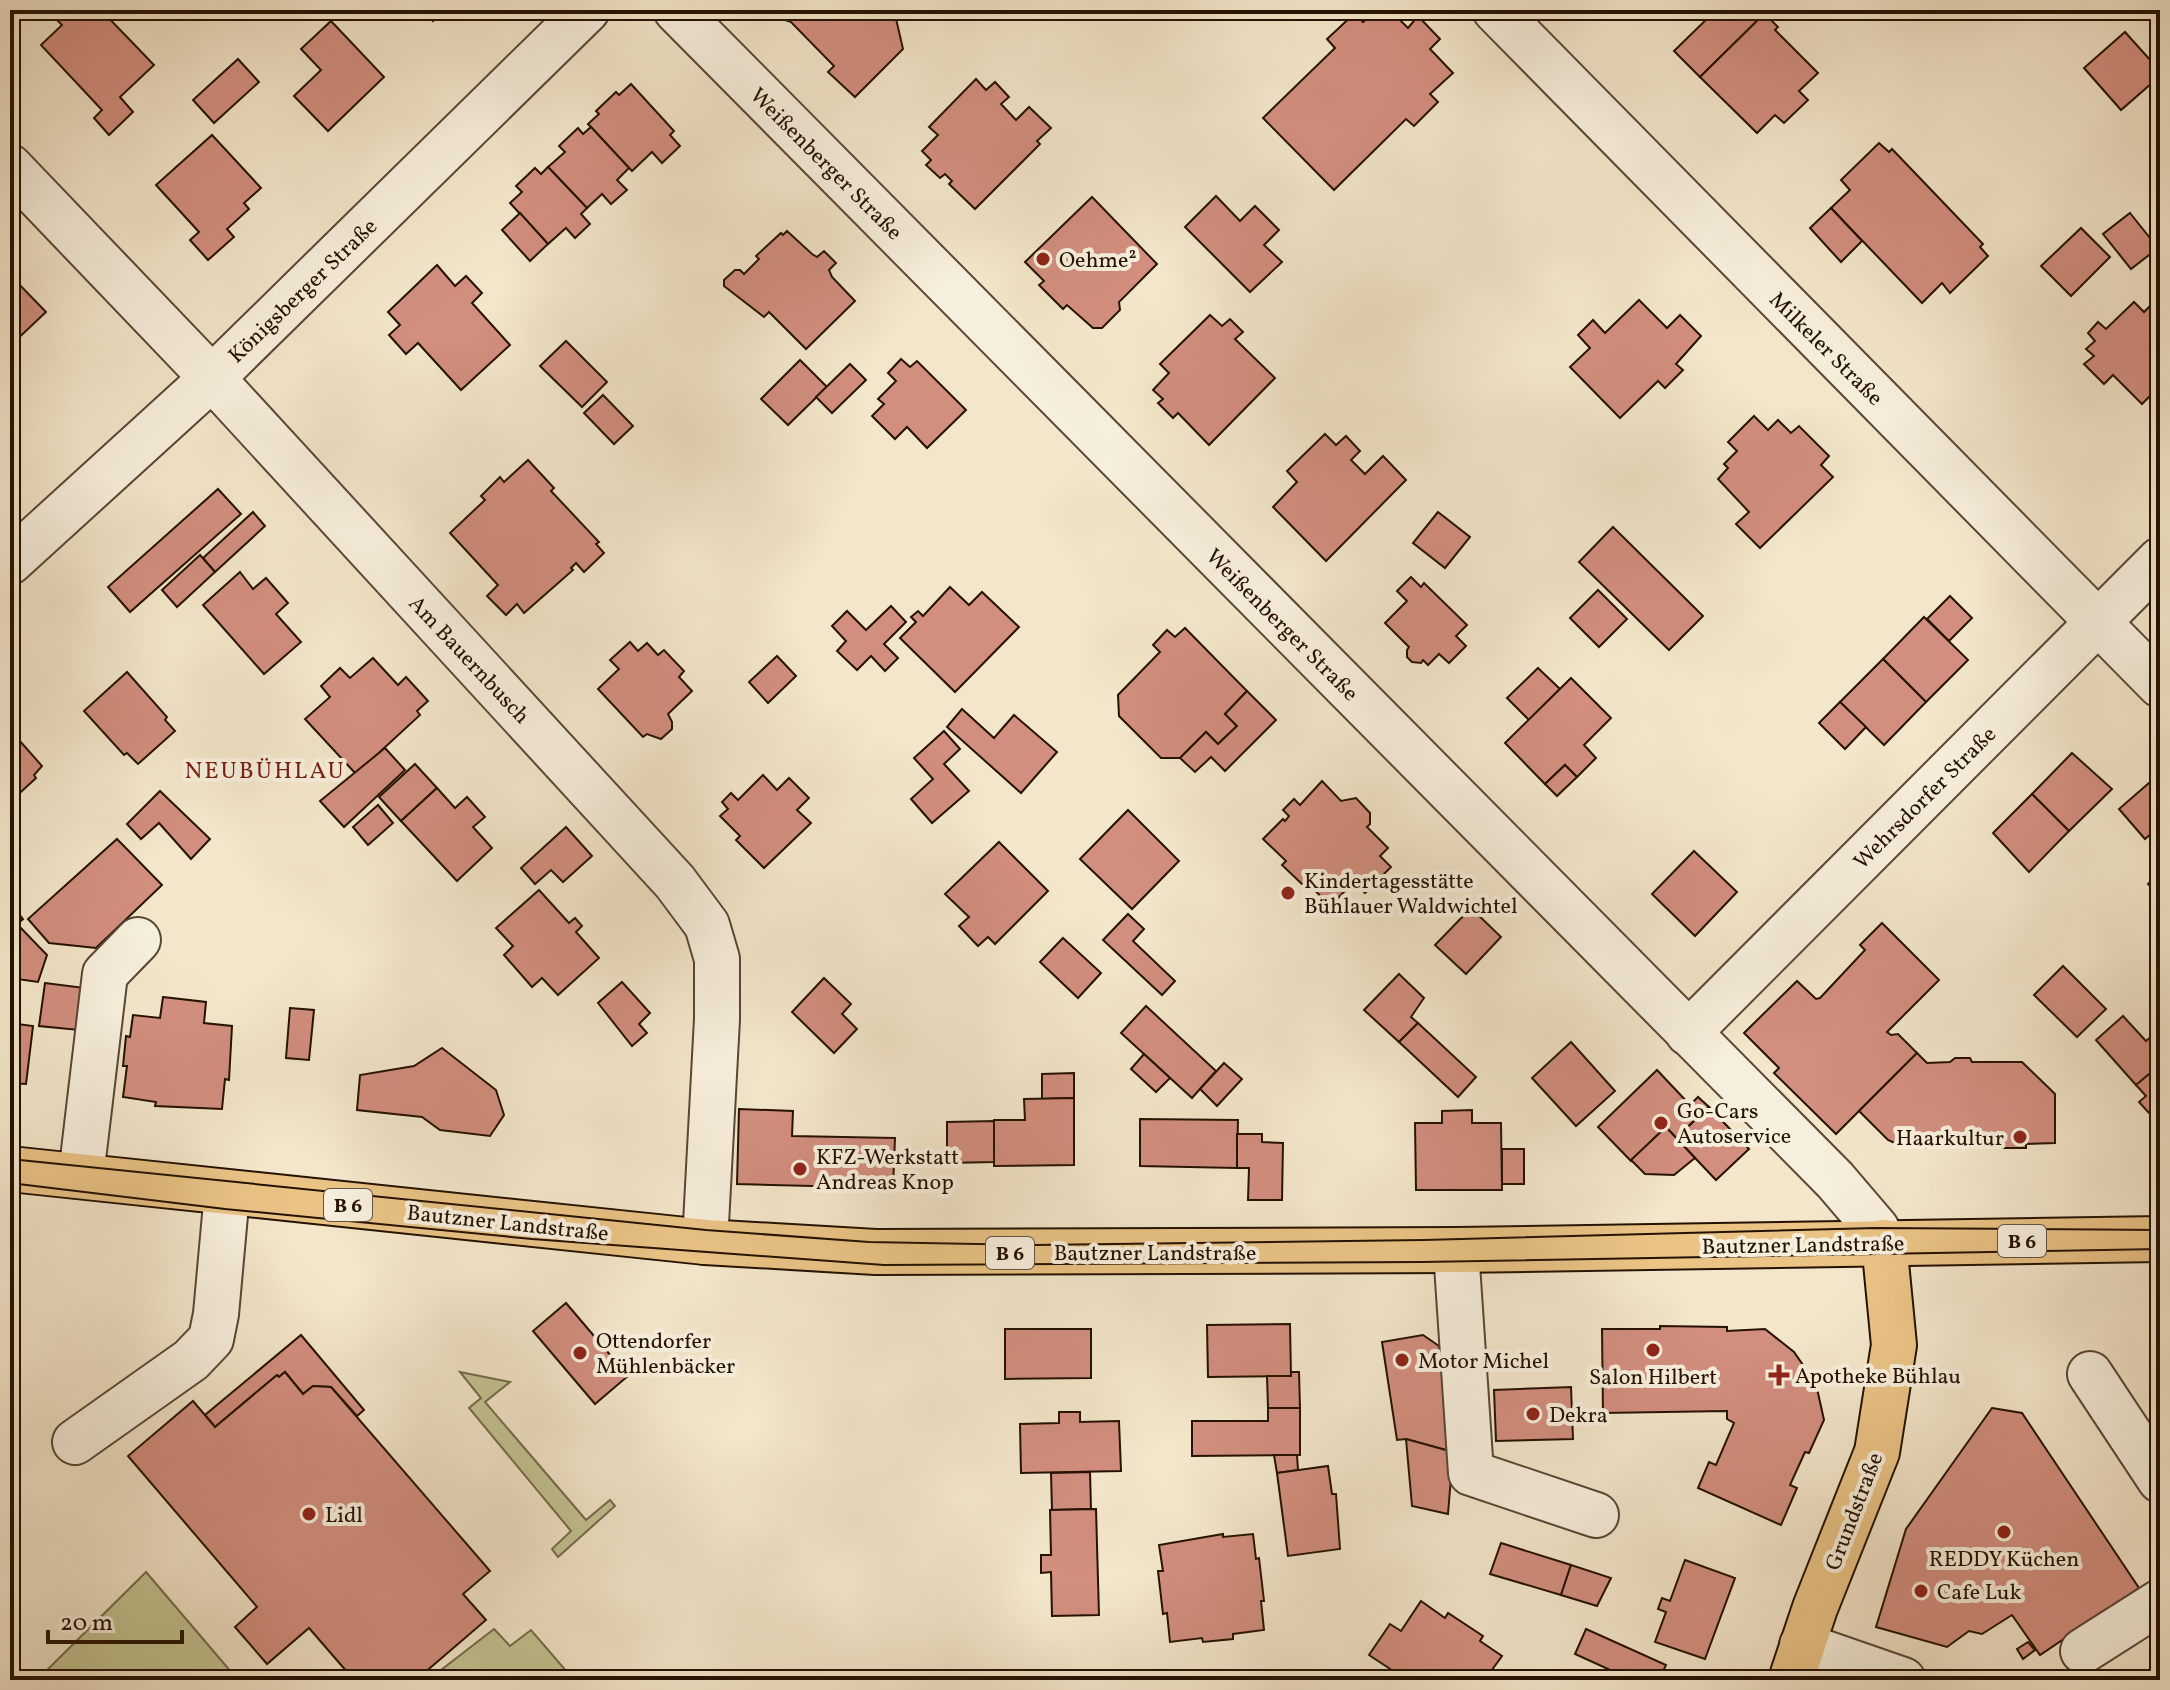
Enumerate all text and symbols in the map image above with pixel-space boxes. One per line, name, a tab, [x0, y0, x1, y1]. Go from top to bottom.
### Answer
street label: Weißenberger Straße	[742, 81, 909, 248]
street label: Königsberger Straße	[222, 212, 385, 371]
place label: Oehme²	[1059, 246, 1137, 277]
marker: Oehme²	[1034, 250, 1052, 268]
street label: Milkeler Straße	[1761, 286, 1889, 414]
street label: Weißenberger Straße	[1198, 542, 1365, 709]
street label: Am Bauernbusch	[400, 590, 536, 732]
street label: Wehrsdorfer Straße	[1847, 720, 2004, 877]
district label: NEUBÜHLAU	[184, 755, 346, 789]
place label: Kindertagesstätte Bühlauer Waldwichtel	[1304, 867, 1518, 923]
marker: Kindertagesstätte Bühlauer Waldwichtel	[1279, 884, 1297, 902]
place label: Go-Cars Autoservice	[1677, 1097, 1791, 1153]
marker: Go-Cars Autoservice	[1652, 1114, 1670, 1132]
place label: Haarkultur	[1896, 1124, 2004, 1155]
marker: Haarkultur	[2011, 1128, 2029, 1146]
place label: KFZ-Werkstatt Andreas Knop	[816, 1143, 959, 1199]
marker: KFZ-Werkstatt Andreas Knop	[791, 1160, 809, 1178]
road number: B 6	[324, 1189, 372, 1221]
street label: Bautzner Landstraße	[405, 1198, 610, 1250]
road number: B 6	[1998, 1225, 2046, 1257]
street label: Bautzner Landstraße	[1701, 1229, 1905, 1264]
road number: B 6	[986, 1237, 1034, 1269]
street label: Bautzner Landstraße	[1054, 1239, 1256, 1270]
place label: Ottendorfer Mühlenbäcker	[596, 1327, 735, 1383]
marker: Salon Hilbert	[1644, 1341, 1662, 1359]
marker: Ottendorfer Mühlenbäcker	[571, 1344, 589, 1362]
place label: Motor Michel	[1418, 1347, 1549, 1378]
marker: Motor Michel	[1393, 1351, 1411, 1369]
place label: Apotheke Bühlau	[1795, 1362, 1961, 1393]
place label: Salon Hilbert	[1589, 1363, 1717, 1394]
marker: Apotheke Bühlau	[1770, 1366, 1788, 1384]
place label: Dekra	[1549, 1401, 1608, 1432]
marker: Dekra	[1524, 1405, 1542, 1423]
street label: Grundstraße	[1819, 1448, 1892, 1575]
place label: Lidl	[325, 1501, 363, 1532]
marker: Lidl	[300, 1505, 318, 1523]
marker: REDDY Küchen	[1995, 1523, 2013, 1541]
place label: REDDY Küchen	[1929, 1545, 2079, 1576]
place label: Cafe Luk	[1937, 1578, 2021, 1609]
marker: Cafe Luk	[1912, 1582, 1930, 1600]
scale bar	[48, 1594, 182, 1644]
text: 20 m	[60, 1607, 113, 1641]

